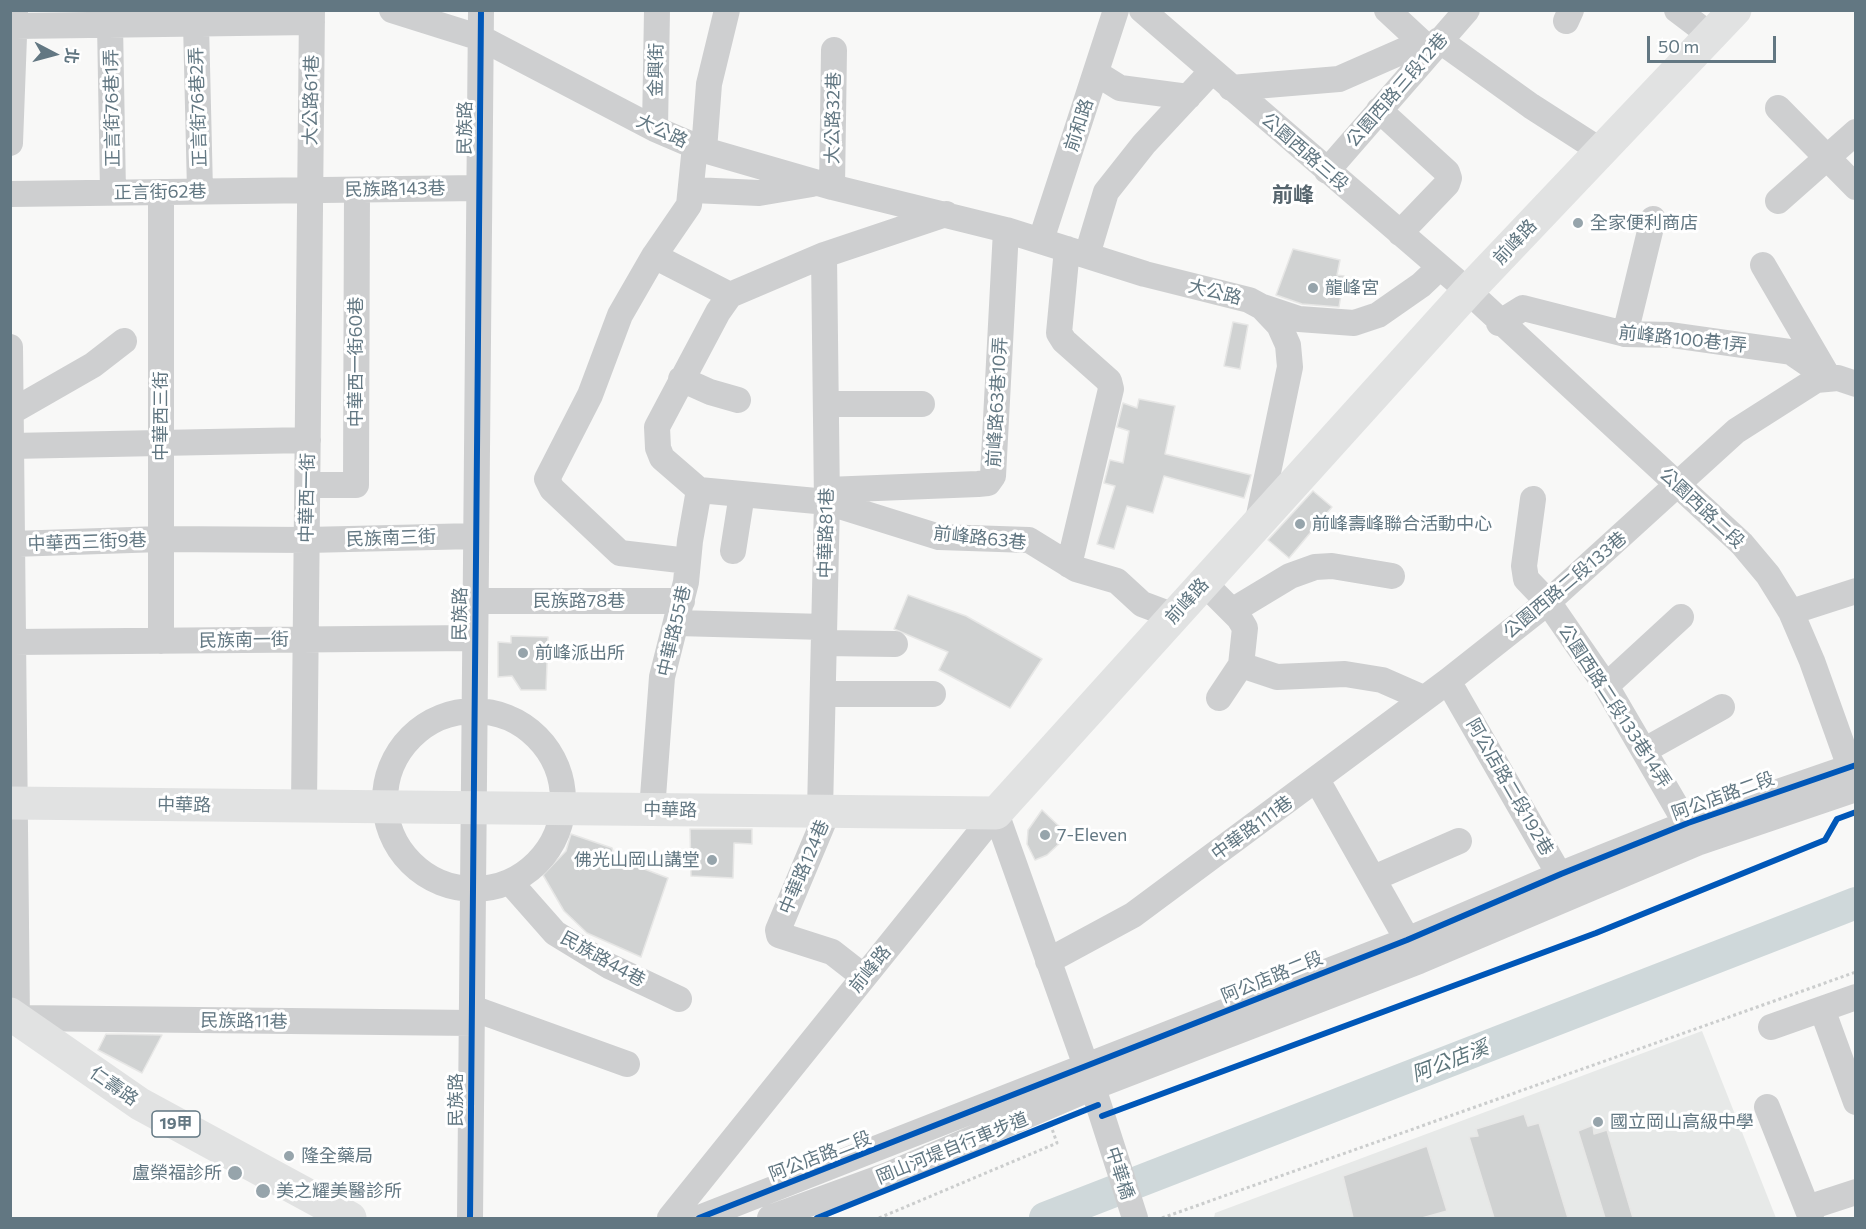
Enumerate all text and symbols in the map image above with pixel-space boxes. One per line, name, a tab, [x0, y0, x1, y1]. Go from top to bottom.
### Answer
north arrow	[24, 24, 84, 84]
scale bar	[1650, 24, 1779, 62]
street label: 公園西路三段12巷	[1342, 29, 1452, 151]
text: 50 m	[1658, 35, 1699, 57]
street label: 金興街	[645, 43, 667, 97]
street label: 正言街76巷2弄	[185, 46, 211, 168]
text: 北	[62, 47, 83, 65]
street label: 正言街76巷1弄	[100, 49, 124, 167]
street label: 大公路61巷	[299, 55, 323, 145]
street label: 大公路32巷	[821, 72, 845, 164]
street label: 前和路	[1060, 96, 1098, 154]
street label: 民族路	[454, 101, 476, 155]
street label: 公園西路三段	[1257, 108, 1353, 196]
street label: 大公路	[633, 110, 691, 152]
street label: 民族路143巷	[344, 177, 446, 201]
street label: 正言街62巷	[113, 180, 207, 204]
district label: 前峰	[1272, 182, 1314, 208]
place label: 全家便利商店	[1590, 212, 1698, 234]
street label: 前峰路	[1489, 215, 1541, 269]
marker: 全家便利商店	[1571, 216, 1585, 230]
street label: 大公路	[1186, 275, 1244, 309]
place label: 龍峰宮	[1325, 277, 1379, 299]
marker: 龍峰宮	[1306, 281, 1320, 295]
street label: 中華西一街60巷	[345, 297, 367, 427]
street label: 前峰路100巷1弄	[1618, 322, 1748, 356]
street label: 前峰路63巷10弄	[983, 336, 1011, 468]
street label: 中華西三街	[150, 371, 172, 461]
street label: 中華西一街	[295, 453, 319, 543]
street label: 公園西路二段	[1655, 463, 1749, 553]
street label: 中華路81巷	[814, 488, 838, 578]
place label: 前峰壽峰聯合活動中心	[1312, 513, 1492, 535]
marker: 前峰壽峰聯合活動中心	[1293, 517, 1307, 531]
street label: 前峰路63巷	[933, 522, 1027, 554]
street label: 民族南三街	[346, 526, 436, 550]
street label: 公園西路二段133巷	[1499, 527, 1631, 643]
street label: 中華西三街9巷	[27, 529, 147, 555]
street label: 前峰路	[1161, 574, 1213, 628]
street label: 中華路55巷	[653, 583, 695, 679]
street label: 民族路	[449, 587, 471, 641]
street label: 民族路78巷	[533, 590, 625, 612]
street label: 公園西路二段133巷14弄	[1554, 620, 1676, 792]
street label: 民族南一街	[199, 628, 289, 652]
place label: 前峰派出所	[535, 642, 625, 664]
marker: 前峰派出所	[516, 646, 530, 660]
street label: 阿公店路二段192巷	[1462, 715, 1558, 859]
street label: 阿公店路二段	[1669, 767, 1777, 825]
street label: 中華路111巷	[1207, 791, 1297, 865]
street label: 中華路	[157, 794, 211, 816]
street label: 中華路	[643, 799, 697, 821]
street label: 中華路124巷	[774, 817, 834, 917]
place label: 7-Eleven	[1057, 824, 1127, 846]
marker: 7-Eleven	[1038, 828, 1052, 842]
place label: 佛光山岡山講堂	[574, 849, 700, 871]
marker: 佛光山岡山講堂	[705, 853, 719, 867]
street label: 民族路44巷	[557, 927, 649, 991]
street label: 前峰路	[845, 941, 895, 997]
street label: 阿公店路二段	[1218, 947, 1326, 1007]
street label: 民族路11巷	[200, 1009, 288, 1033]
water label: 阿公店溪	[1408, 1035, 1492, 1087]
street label: 仁壽路	[86, 1062, 142, 1110]
street label: 民族路	[445, 1073, 467, 1127]
street label: 岡山河堤自行車步道	[873, 1108, 1031, 1188]
road number: 19甲	[152, 1111, 200, 1137]
place label: 國立岡山高級中學	[1610, 1111, 1754, 1133]
marker: 國立岡山高級中學	[1591, 1115, 1605, 1129]
street label: 阿公店路二段	[766, 1127, 874, 1185]
street label: 中華橋	[1101, 1144, 1139, 1202]
place label: 隆全藥局	[301, 1145, 373, 1167]
marker: 隆全藥局	[282, 1149, 296, 1163]
place label: 盧榮福診所	[132, 1162, 222, 1184]
marker: 盧榮福診所	[226, 1164, 244, 1182]
place label: 美之耀美醫診所	[276, 1180, 402, 1202]
marker: 美之耀美醫診所	[254, 1182, 272, 1200]

